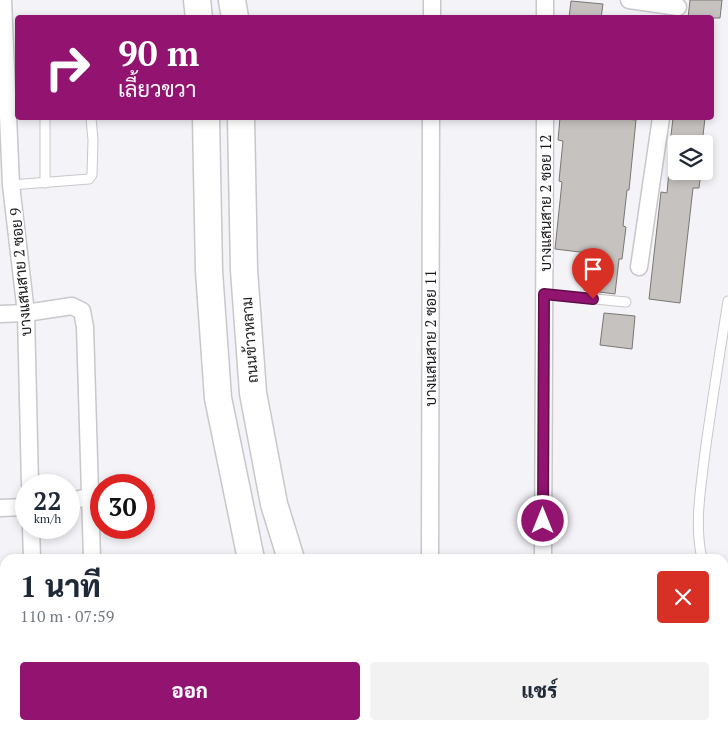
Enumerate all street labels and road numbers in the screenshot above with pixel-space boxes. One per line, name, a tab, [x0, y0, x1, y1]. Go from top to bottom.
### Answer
street label: บางแสนสาย 2 ซอย 12	[535, 135, 555, 271]
street label: บางแสนสาย 2 ซอย 9	[4, 207, 36, 337]
street label: บางแสนสาย 2 ซอย 11	[420, 270, 440, 406]
street label: ถนนข้าวหลาม	[236, 296, 262, 384]

